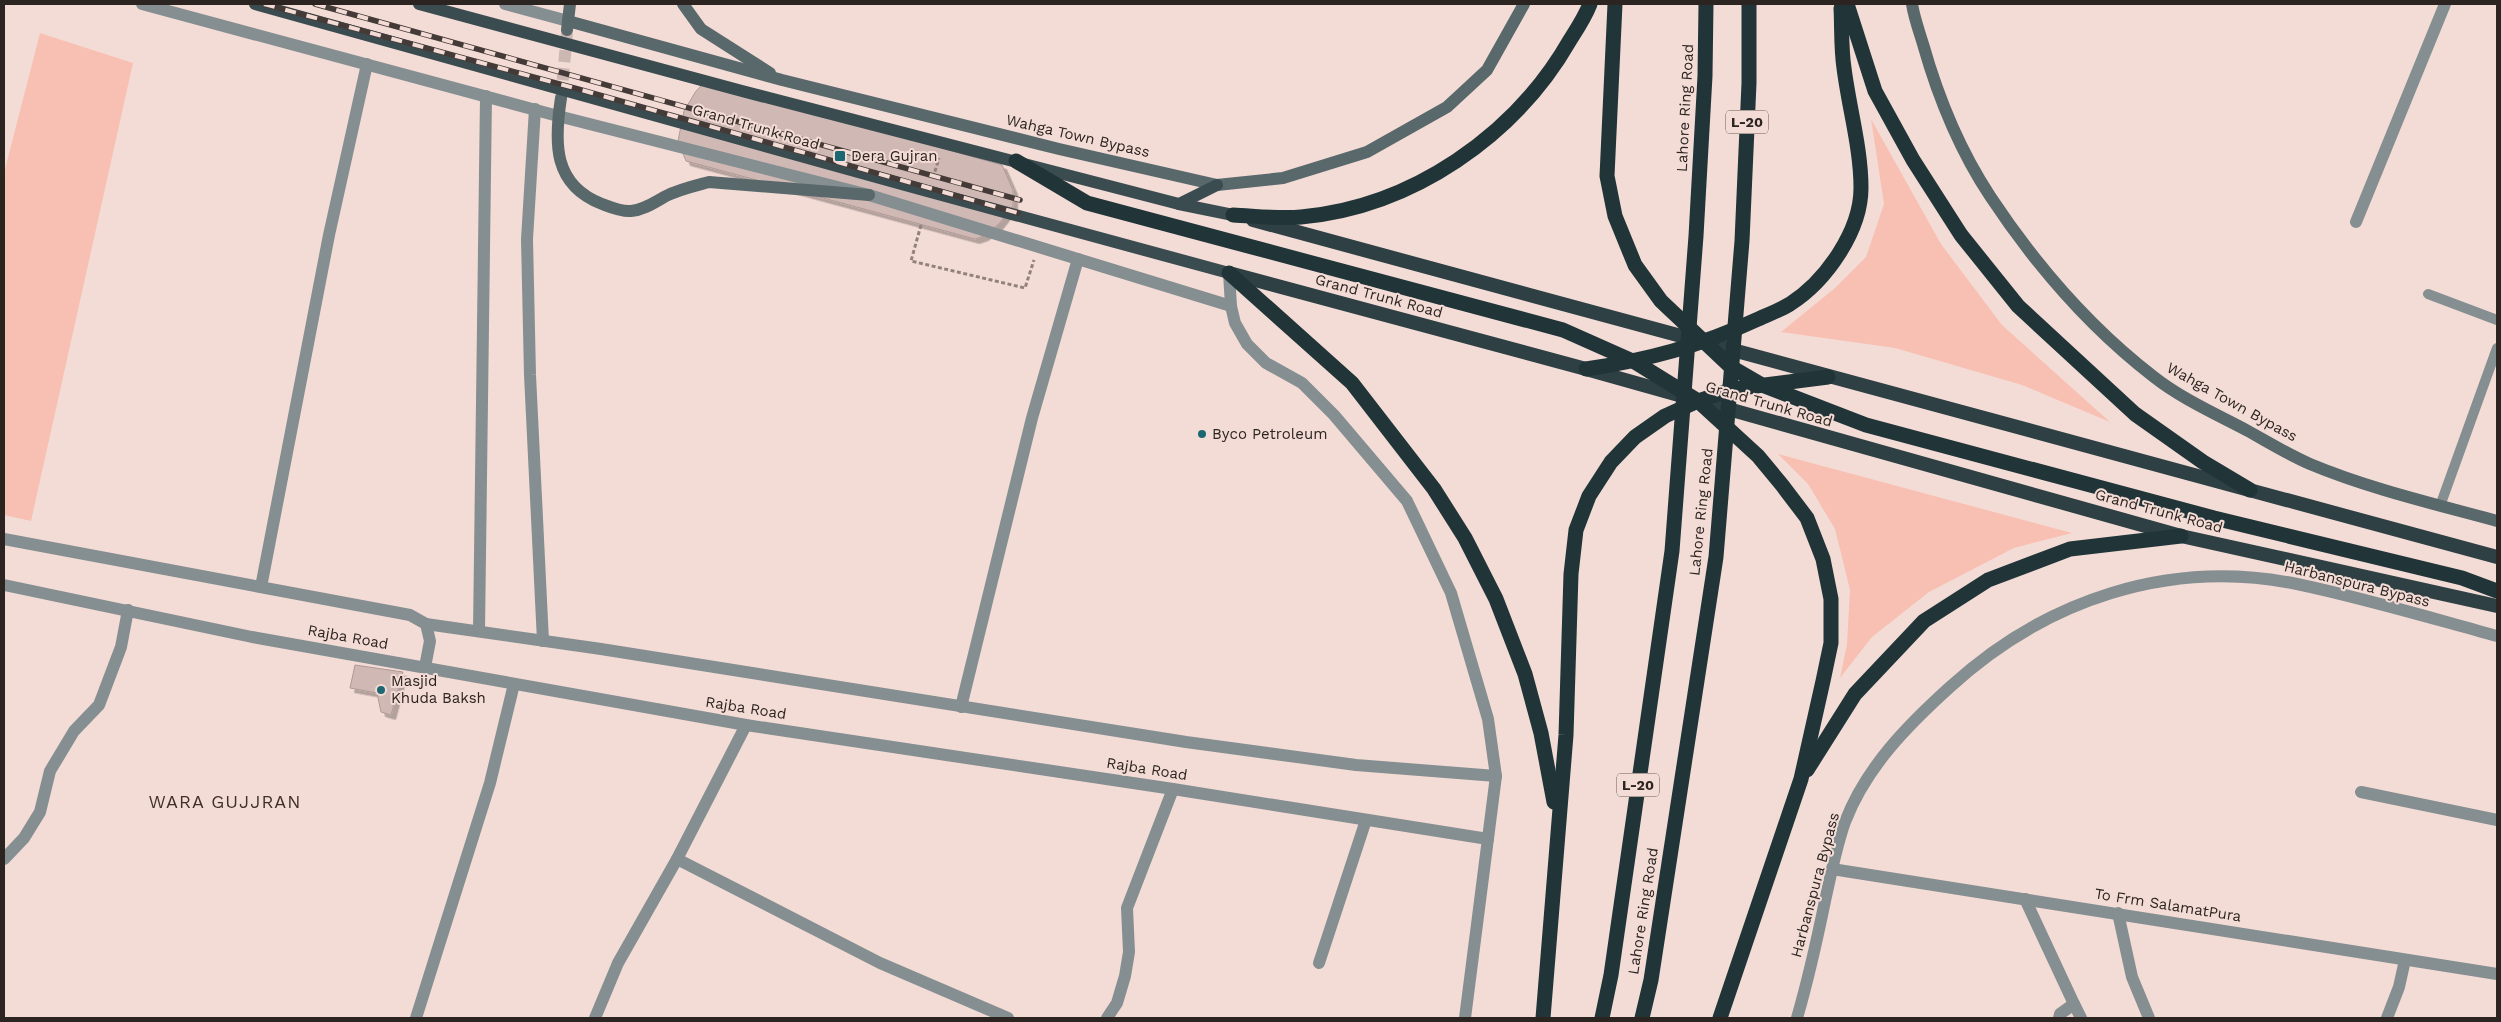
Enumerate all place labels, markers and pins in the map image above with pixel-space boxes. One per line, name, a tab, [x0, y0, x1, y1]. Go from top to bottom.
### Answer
place label: Dera Gujran	[851, 147, 937, 165]
marker: Dera Gujran	[833, 149, 847, 163]
place label: Byco Petroleum	[1212, 425, 1327, 443]
marker: Byco Petroleum	[1196, 428, 1208, 440]
place label: Masjid Khuda Baksh	[391, 672, 486, 707]
marker: Masjid Khuda Baksh	[375, 684, 387, 696]

